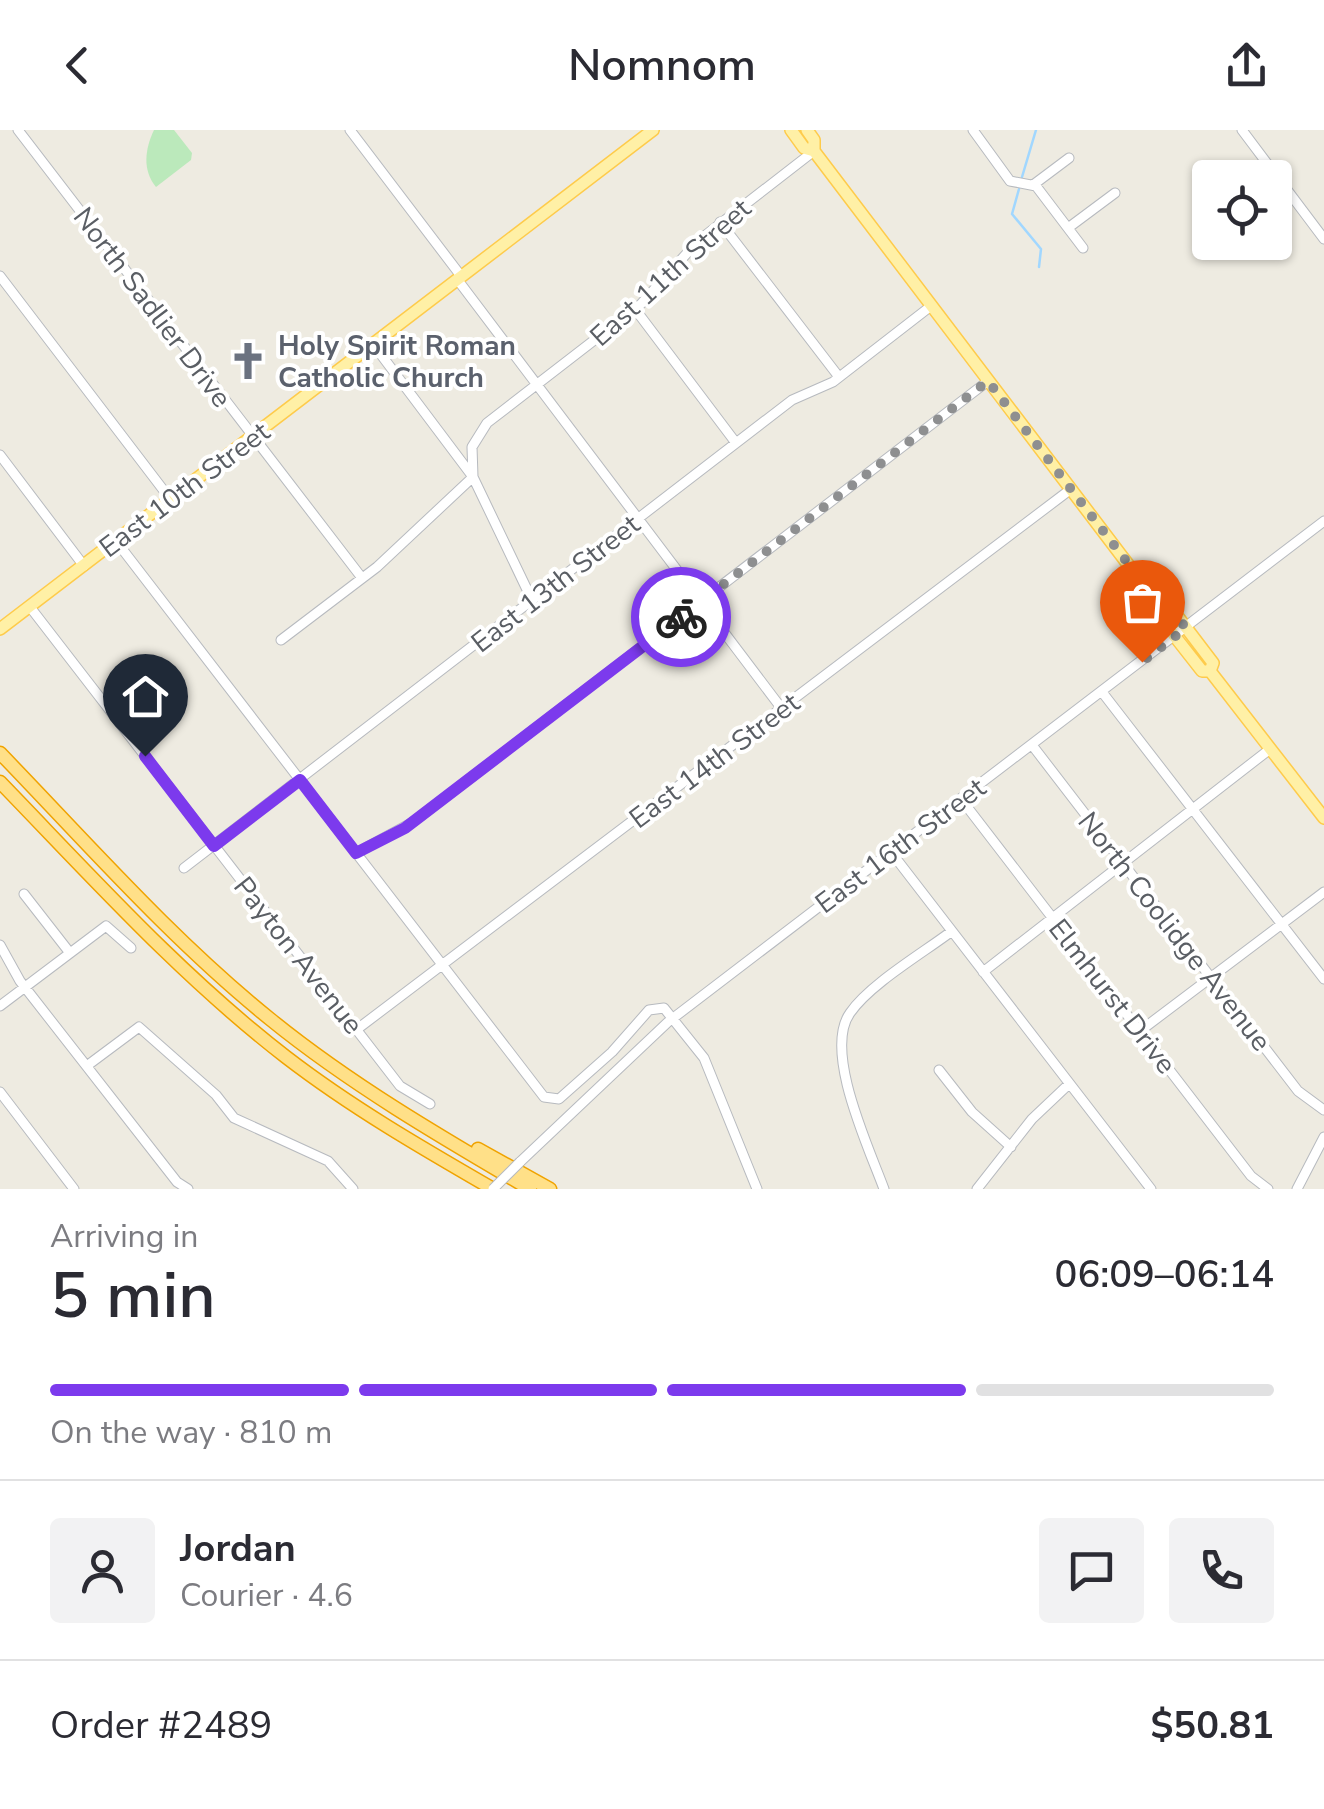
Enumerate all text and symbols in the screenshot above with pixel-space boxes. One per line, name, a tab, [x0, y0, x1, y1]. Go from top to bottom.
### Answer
text: Nomnom	[568, 35, 756, 96]
icon: back	[50, 38, 105, 93]
icon: share	[1219, 38, 1274, 93]
map controls	[1192, 160, 1292, 260]
button: locate	[1192, 160, 1292, 260]
street label: East 11th Street	[582, 190, 759, 355]
street label: North Sadlier Drive	[64, 200, 240, 416]
place label: Holy Spirit Roman Catholic Church	[278, 327, 516, 397]
church icon: Holy Spirit Roman Catholic Church	[227, 340, 269, 382]
street label: East 10th Street	[92, 413, 278, 566]
street label: East 13th Street	[463, 506, 648, 662]
pin	[1100, 560, 1185, 663]
courier	[631, 567, 731, 667]
icon: bag	[1115, 575, 1170, 630]
icon: bike	[654, 590, 709, 645]
pin	[103, 654, 188, 757]
icon: home	[118, 669, 173, 724]
street label: East 14th Street	[622, 684, 808, 837]
street label: East 16th Street	[808, 769, 994, 922]
street label: North Coolidge Avenue	[1069, 804, 1280, 1059]
street label: Payton Avenue	[225, 869, 372, 1042]
street label: Elmhurst Drive	[1040, 911, 1185, 1082]
text: Arriving in	[50, 1215, 198, 1258]
text: 06:09–06:14	[1055, 1249, 1274, 1300]
text: 5 min	[50, 1251, 216, 1340]
text: On the way · 810 m	[50, 1411, 332, 1454]
button: person	[50, 1518, 155, 1623]
button: chat	[1039, 1518, 1144, 1623]
button: phone	[1169, 1518, 1274, 1623]
text: Jordan	[180, 1523, 296, 1574]
text: Courier · 4.6	[180, 1574, 353, 1617]
text: Order #2489	[50, 1700, 272, 1751]
text: $50.81	[1151, 1700, 1274, 1751]

